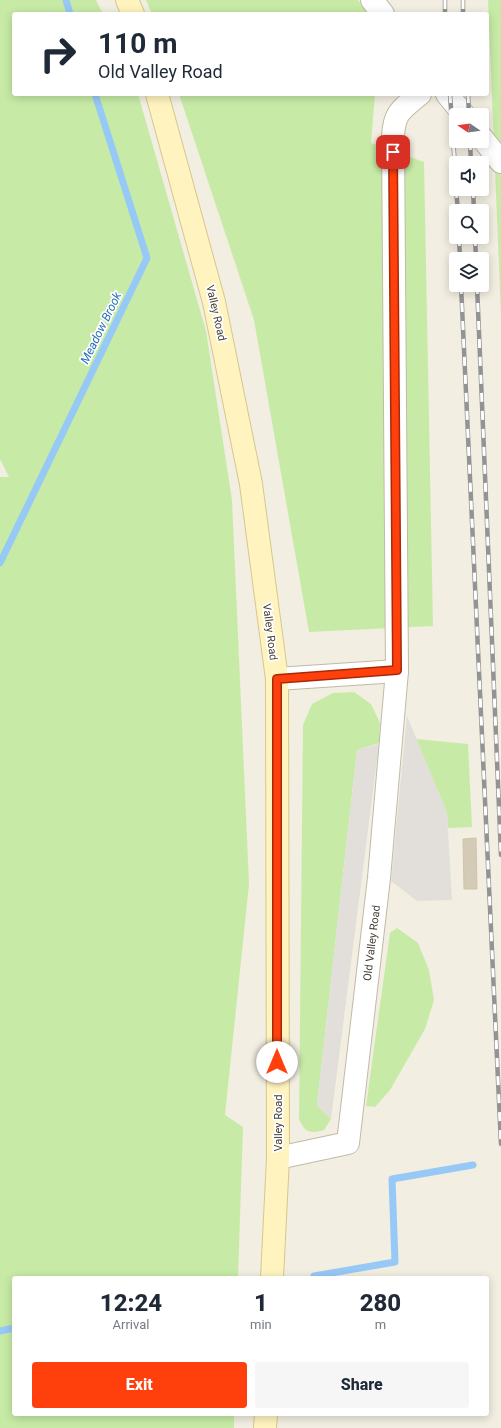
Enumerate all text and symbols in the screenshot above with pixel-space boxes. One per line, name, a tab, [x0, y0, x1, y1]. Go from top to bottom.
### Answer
text: 110 m	[98, 27, 177, 60]
icon: right	[32, 28, 84, 80]
text: Old Valley Road	[98, 61, 223, 82]
north arrow	[449, 108, 489, 148]
map controls	[449, 108, 489, 292]
pin	[376, 135, 410, 169]
icon: arrive	[382, 141, 404, 163]
button: sound	[449, 156, 489, 196]
button: search	[449, 204, 489, 244]
button: layers	[449, 252, 489, 292]
street label: Valley Road	[203, 284, 229, 342]
water label: Meadow Brook	[78, 289, 125, 366]
street label: Valley Road	[260, 603, 280, 661]
street label: Old Valley Road	[361, 904, 383, 982]
position arrow	[256, 1041, 298, 1083]
street label: Valley Road	[272, 1094, 285, 1152]
text: 12:24	[100, 1289, 162, 1317]
text: 1	[254, 1289, 268, 1317]
text: 280	[360, 1289, 401, 1317]
text: Arrival	[113, 1317, 149, 1332]
text: min	[250, 1317, 272, 1332]
text: m	[375, 1317, 386, 1332]
button: Exit	[32, 1362, 247, 1408]
button: Share	[255, 1362, 469, 1408]

